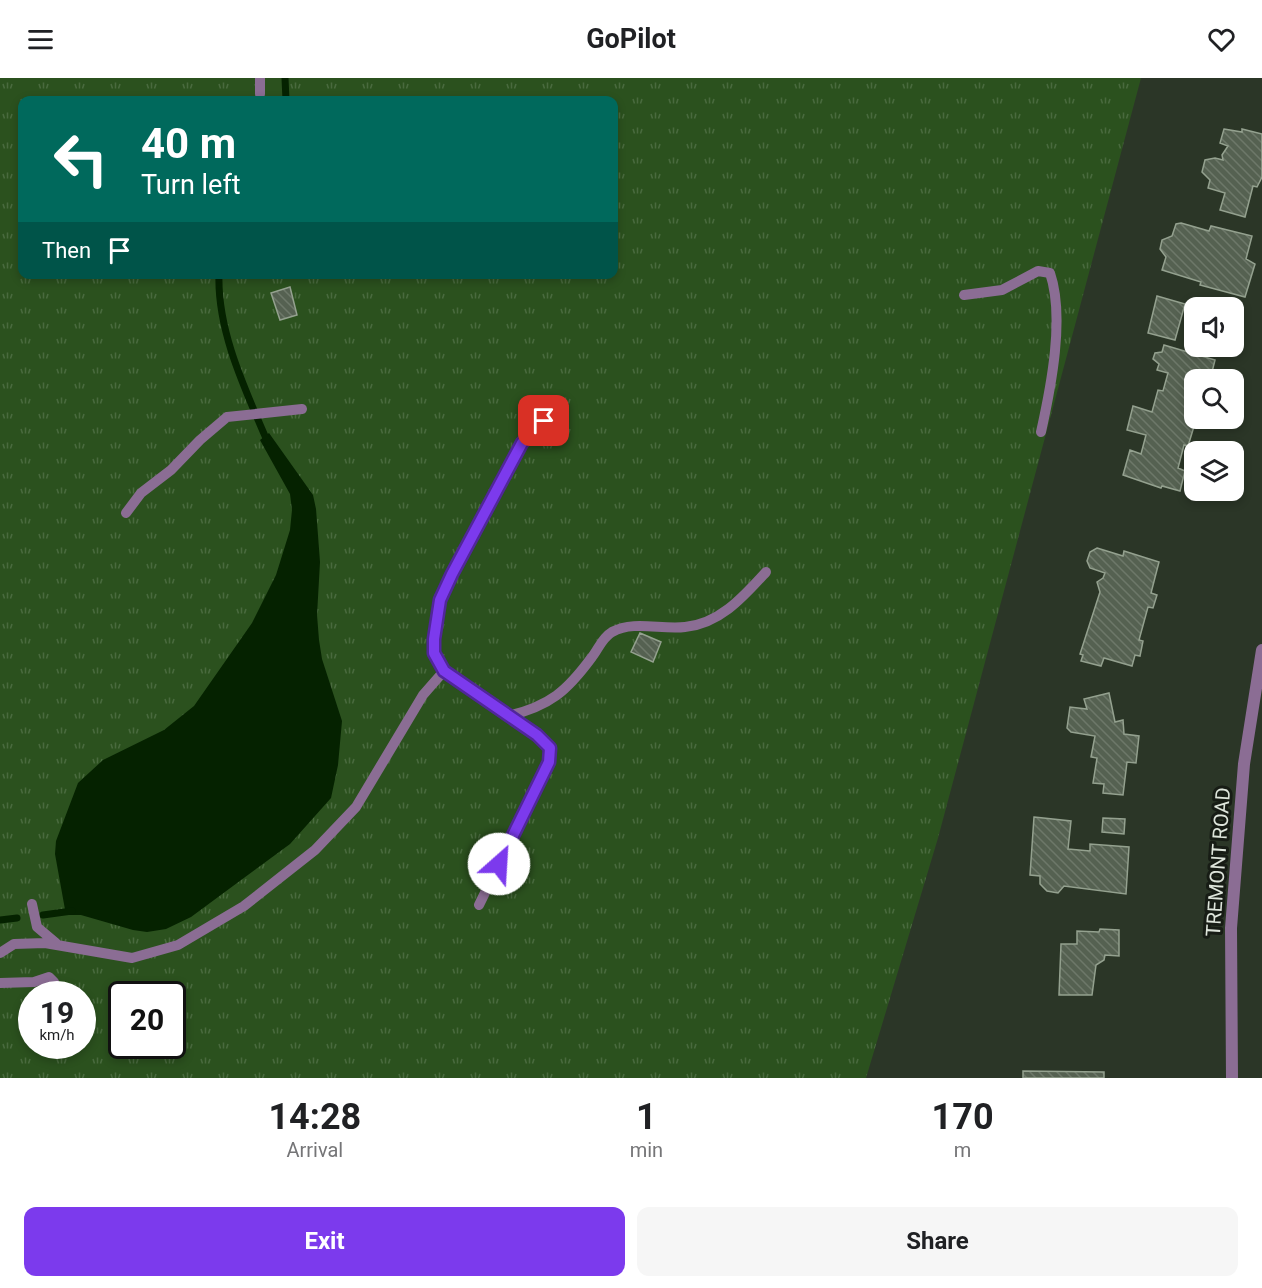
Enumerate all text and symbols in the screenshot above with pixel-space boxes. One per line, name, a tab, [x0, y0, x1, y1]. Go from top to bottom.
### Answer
icon: menu	[24, 23, 57, 56]
text: GoPilot	[586, 23, 676, 55]
icon: heart	[1205, 23, 1238, 56]
text: 40 m	[141, 119, 236, 168]
icon: left	[42, 120, 120, 198]
text: Turn left	[141, 169, 241, 201]
icon: arrive	[103, 234, 136, 267]
text: Then	[42, 238, 91, 263]
map controls	[1184, 297, 1244, 501]
button: sound	[1184, 297, 1244, 357]
button: search	[1184, 369, 1244, 429]
pin	[518, 395, 569, 446]
icon: arrive	[527, 404, 560, 437]
button: layers	[1184, 441, 1244, 501]
street label: TREMONT ROAD	[1201, 787, 1235, 937]
position arrow	[467, 832, 531, 896]
speed limit sign: 20	[108, 981, 186, 1059]
text: 19	[40, 995, 74, 1030]
text: km/h	[39, 1026, 75, 1044]
text: 14:28	[268, 1096, 361, 1138]
text: 1	[636, 1096, 657, 1138]
text: 170	[932, 1096, 994, 1138]
text: Arrival	[286, 1138, 343, 1162]
text: min	[630, 1138, 663, 1162]
text: m	[954, 1138, 971, 1162]
button: Exit	[24, 1207, 625, 1276]
button: Share	[637, 1207, 1238, 1276]

